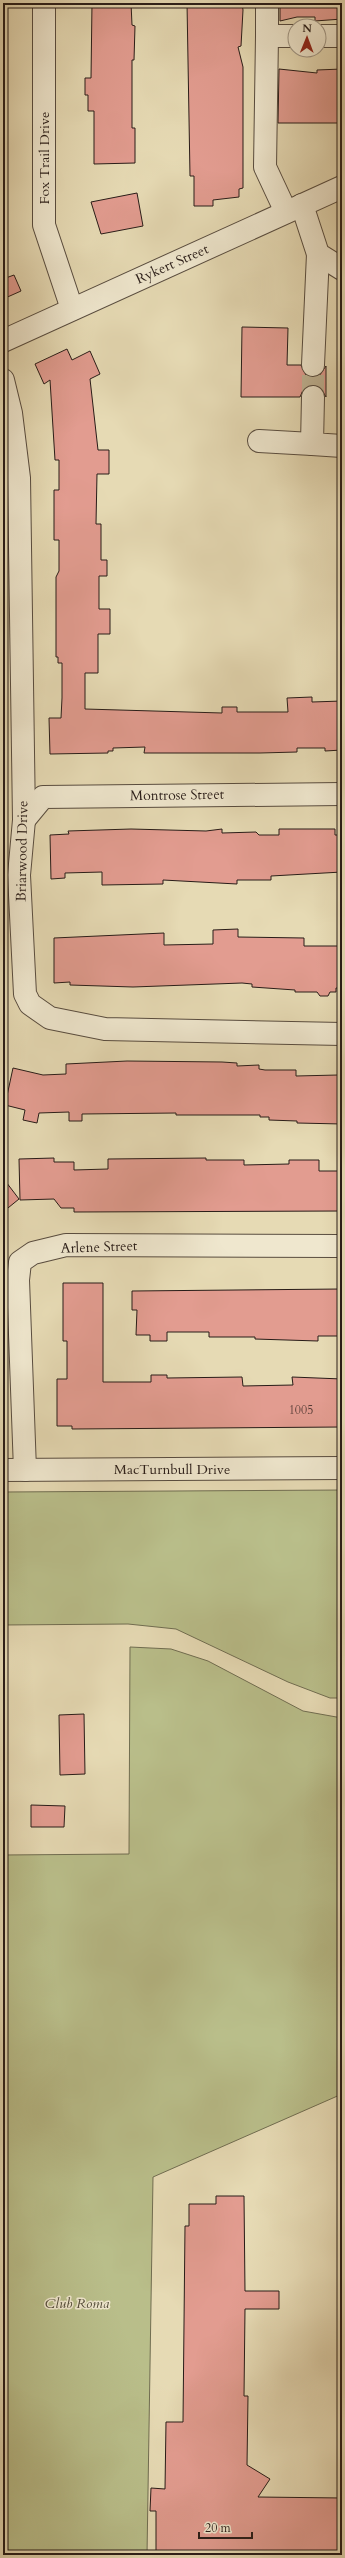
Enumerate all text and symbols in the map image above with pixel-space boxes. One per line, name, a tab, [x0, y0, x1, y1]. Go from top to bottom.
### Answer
north arrow	[287, 18, 327, 58]
text: N	[302, 21, 313, 36]
street label: Fox Trail Drive	[35, 112, 54, 204]
street label: Rykert Street	[133, 239, 212, 289]
street label: Montrose Street	[130, 785, 225, 805]
street label: Briarwood Drive	[12, 800, 32, 902]
street label: Arlene Street	[60, 1236, 138, 1258]
house number: 1005	[289, 1402, 313, 1418]
street label: MacTurnbull Drive	[114, 1460, 230, 1479]
park label: Club Roma	[45, 2294, 109, 2313]
scale bar	[199, 2514, 252, 2540]
text: 20 m	[205, 2520, 232, 2536]

